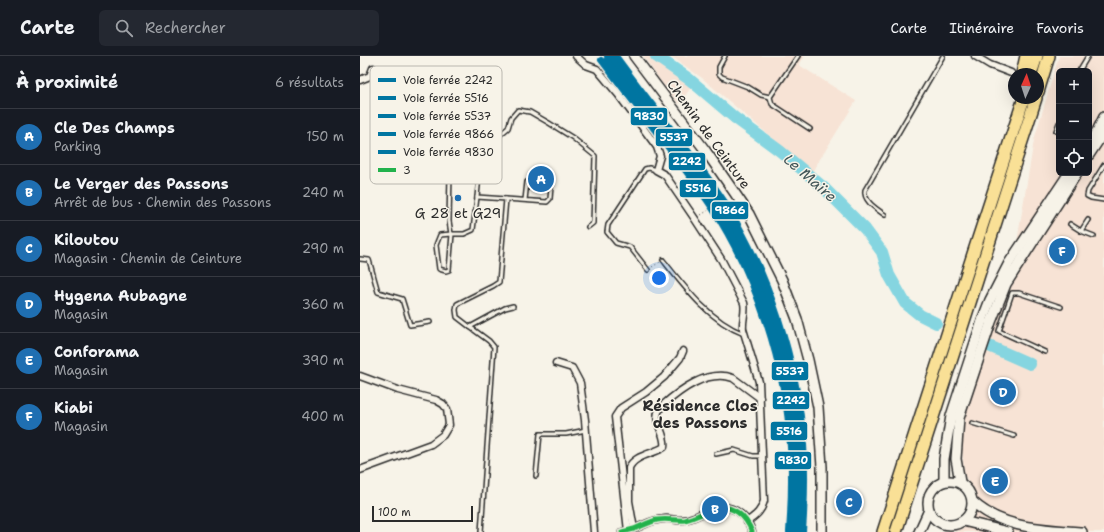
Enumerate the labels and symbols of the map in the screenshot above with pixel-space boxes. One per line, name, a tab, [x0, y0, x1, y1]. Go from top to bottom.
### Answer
legend	[370, 66, 502, 184]
north arrow	[1008, 68, 1044, 104]
text: Voie ferrée 2242	[403, 73, 493, 88]
street label: Chemin de Ceinture	[663, 76, 755, 192]
text: Voie ferrée 5516	[403, 91, 489, 106]
line badge: 9830	[630, 107, 668, 126]
text: Voie ferrée 5537	[403, 109, 492, 124]
text: 9830	[634, 109, 665, 124]
text: Voie ferrée 9866	[403, 127, 494, 142]
line badge: 5537	[655, 128, 693, 147]
text: 5537	[660, 130, 689, 145]
text: Voie ferrée 9830	[403, 145, 494, 160]
water label: Le Maïre	[779, 149, 841, 207]
line badge: 2242	[668, 152, 706, 171]
text: 2242	[672, 154, 702, 169]
text: 3	[403, 163, 411, 178]
pin: A	[528, 164, 554, 194]
line badge: 5516	[679, 179, 717, 198]
text: 5516	[685, 181, 711, 196]
marker: G 28 et G29	[453, 193, 463, 203]
line badge: 9866	[711, 201, 749, 220]
text: 9866	[715, 203, 746, 218]
place label: G 28 et G29	[415, 204, 501, 222]
pin: F	[1049, 236, 1075, 266]
your location	[649, 268, 669, 288]
line badge: 5537	[771, 361, 809, 381]
text: 5537	[776, 364, 805, 379]
pin: D	[990, 377, 1016, 407]
line badge: 2242	[772, 391, 810, 410]
text: 2242	[776, 393, 806, 408]
district label: Résidence Clos des Passons	[642, 396, 758, 433]
line badge: 5516	[770, 421, 808, 441]
text: 5516	[776, 424, 802, 439]
line badge: 9830	[774, 451, 812, 470]
text: 9830	[778, 453, 809, 468]
pin: E	[982, 466, 1008, 496]
pin: C	[836, 487, 862, 517]
pin: B	[702, 494, 728, 524]
scale bar	[372, 504, 473, 523]

